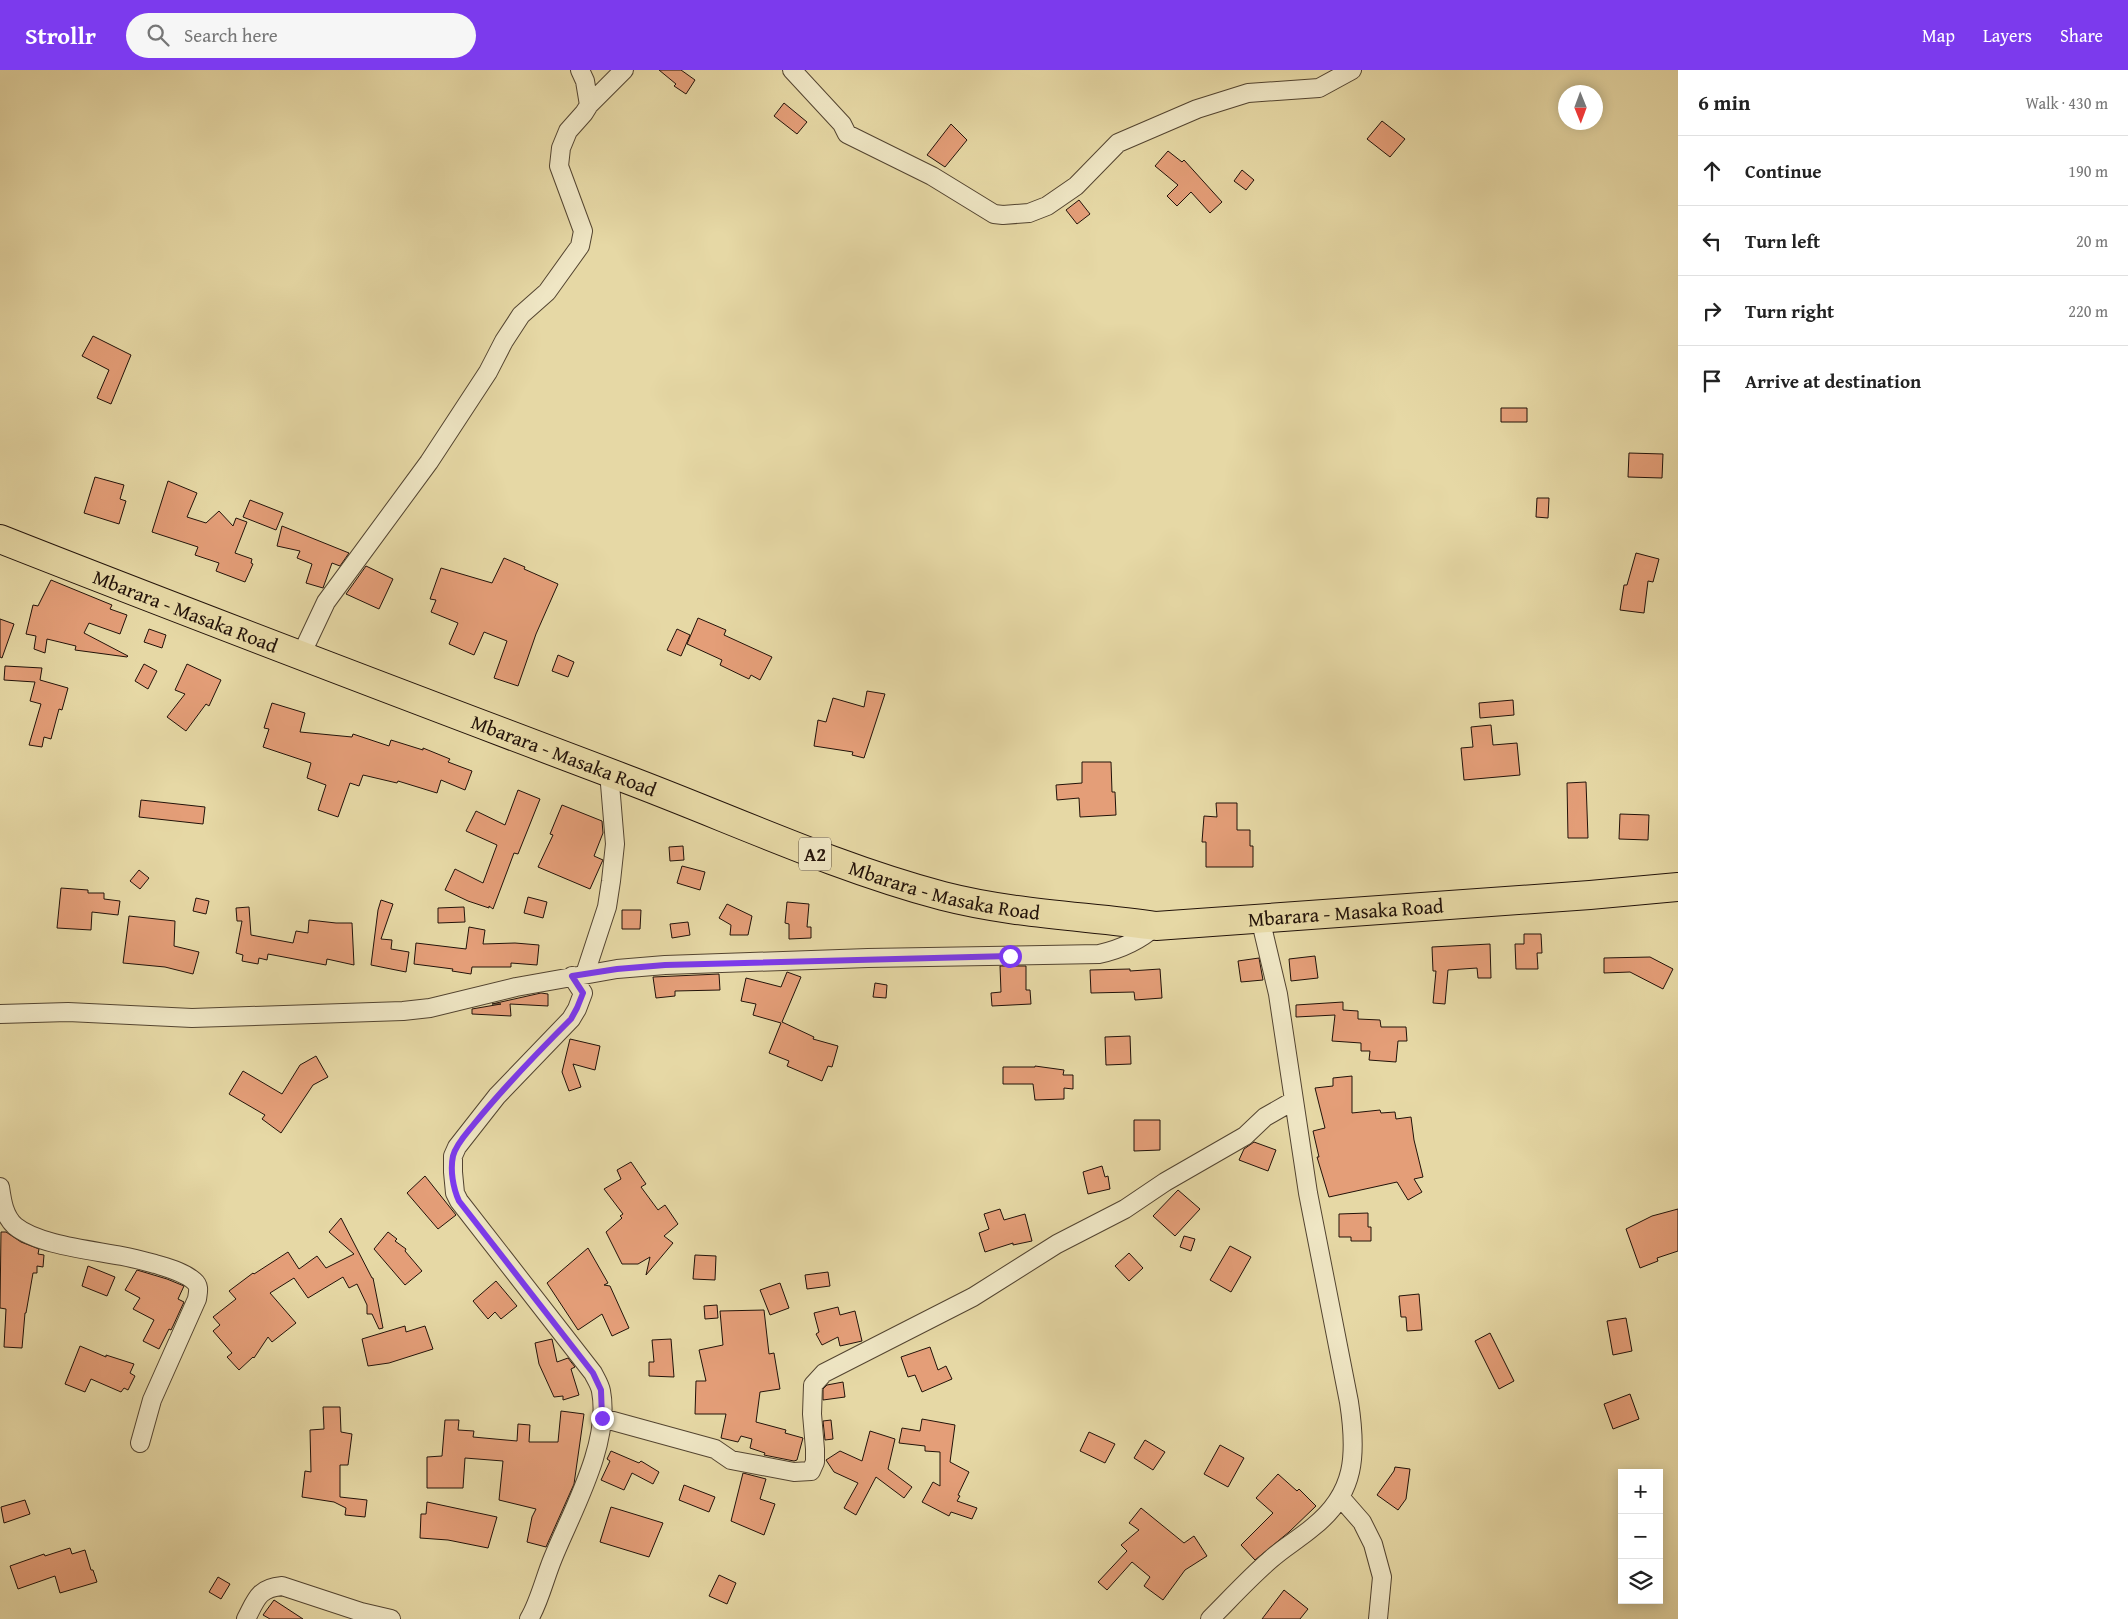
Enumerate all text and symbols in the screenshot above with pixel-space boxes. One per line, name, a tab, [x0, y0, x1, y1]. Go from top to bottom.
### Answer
search box	[126, 13, 476, 58]
text: Strollr	[25, 18, 96, 53]
icon: search	[144, 21, 172, 49]
text: Search here	[184, 21, 278, 49]
text: Map	[1922, 22, 1955, 49]
text: Layers	[1983, 22, 2032, 49]
text: Share	[2060, 22, 2103, 49]
north arrow	[1558, 85, 1603, 130]
text: 6 min	[1698, 87, 1750, 118]
text: Walk · 430 m	[2025, 91, 2108, 115]
icon: ahead	[1698, 157, 1726, 185]
text: Continue	[1745, 157, 1822, 185]
text: 190 m	[2068, 159, 2108, 183]
icon: left	[1698, 227, 1726, 255]
text: Turn left	[1745, 227, 1820, 255]
text: 20 m	[2076, 229, 2108, 253]
icon: right	[1698, 297, 1726, 325]
text: Turn right	[1745, 297, 1834, 325]
text: 220 m	[2068, 299, 2108, 323]
icon: arrive	[1698, 367, 1726, 395]
text: Arrive at destination	[1745, 367, 1921, 395]
street label: Mbarara - Masaka Road	[89, 562, 283, 660]
street label: Mbarara - Masaka Road	[467, 707, 661, 804]
road number: A2	[799, 838, 831, 871]
street label: Mbarara - Masaka Road	[845, 853, 1042, 927]
street label: Mbarara - Masaka Road	[1247, 890, 1445, 933]
route start	[999, 945, 1022, 968]
route end	[591, 1407, 614, 1430]
map controls	[1618, 1469, 1663, 1604]
button: +	[1618, 1469, 1663, 1514]
button: −	[1618, 1514, 1663, 1559]
button: layers	[1618, 1559, 1663, 1604]

